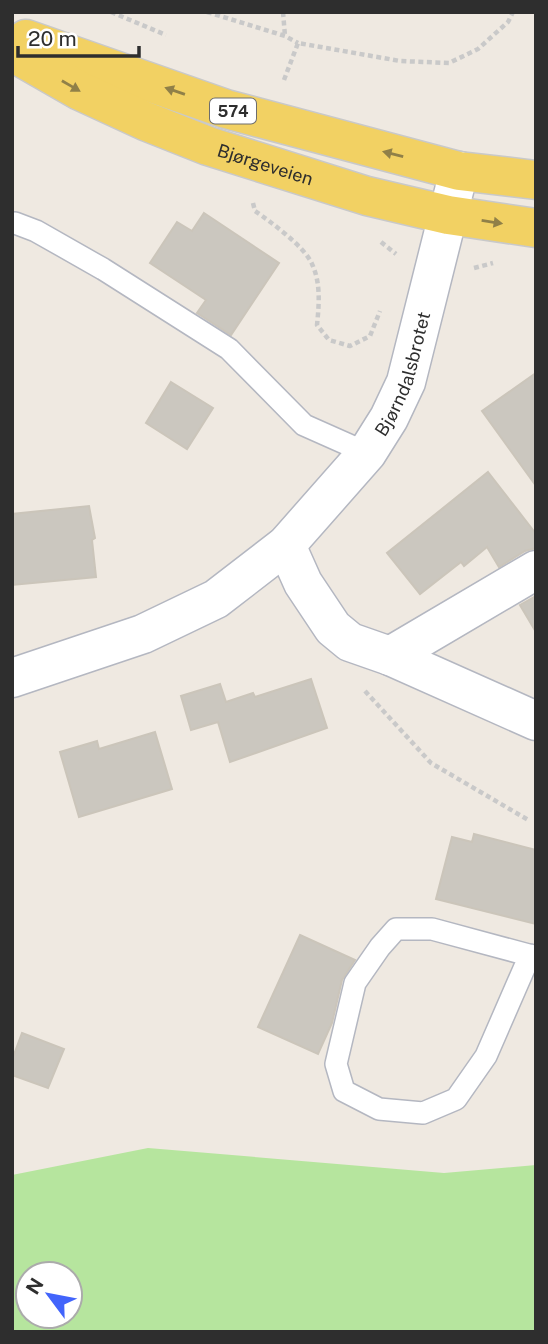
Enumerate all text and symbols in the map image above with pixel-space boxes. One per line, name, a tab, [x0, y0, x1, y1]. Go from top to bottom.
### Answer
scale bar	[18, 14, 138, 58]
text: 20 m	[28, 26, 77, 51]
one-way arrow	[62, 80, 81, 92]
one-way arrow	[164, 85, 185, 96]
road number: 574	[210, 99, 256, 124]
street label: Bjørgeveien	[215, 139, 316, 189]
one-way arrow	[382, 148, 404, 159]
one-way arrow	[481, 217, 503, 228]
street label: Bjørndalsbrotet	[370, 309, 434, 440]
north arrow	[14, 1260, 84, 1330]
text: N	[21, 1274, 48, 1298]

